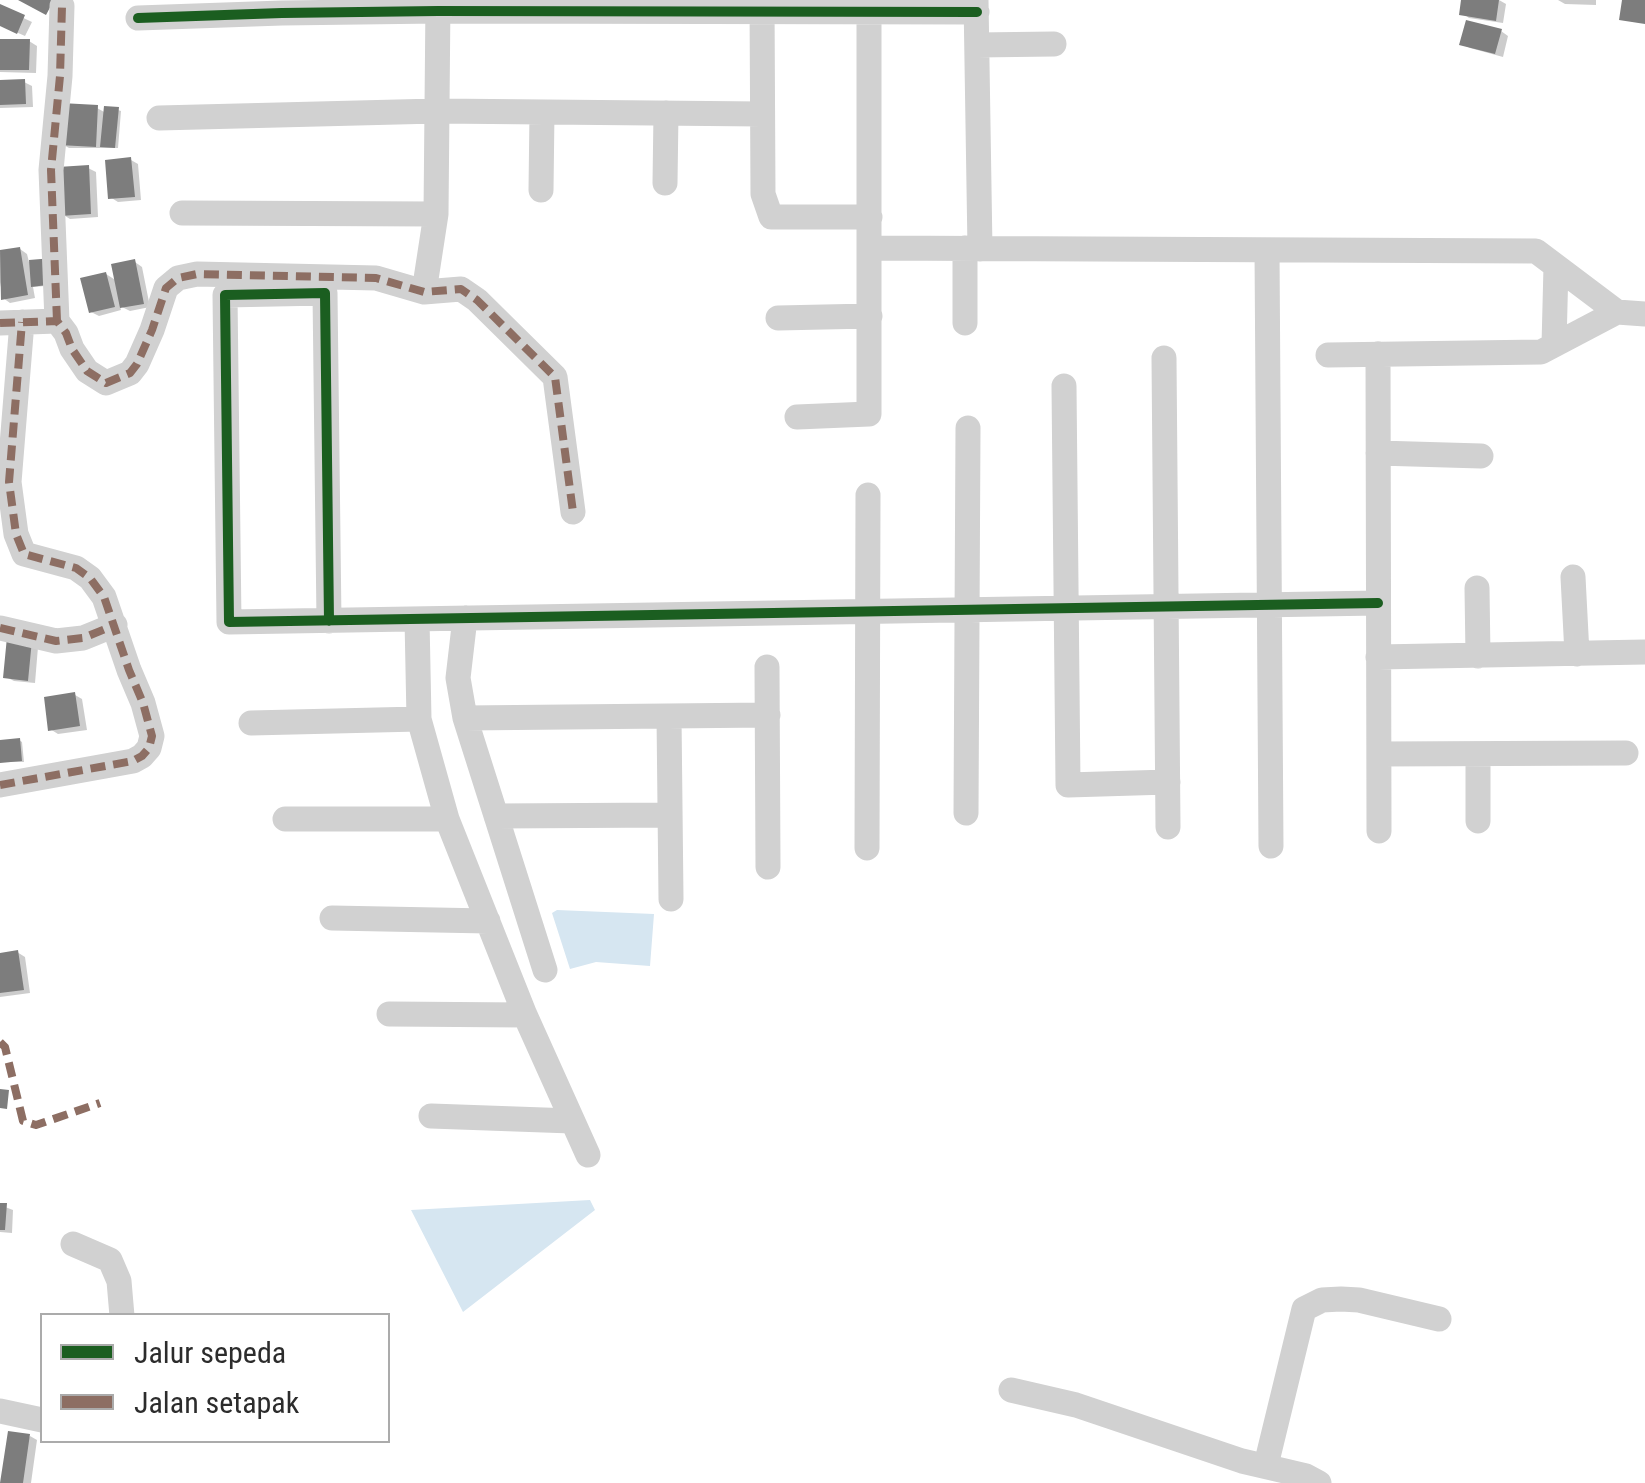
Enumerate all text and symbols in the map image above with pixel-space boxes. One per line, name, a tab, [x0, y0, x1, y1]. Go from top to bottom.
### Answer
legend	[40, 1313, 390, 1443]
text: Jalur sepeda	[134, 1335, 286, 1370]
text: Jalan setapak	[134, 1385, 299, 1420]

